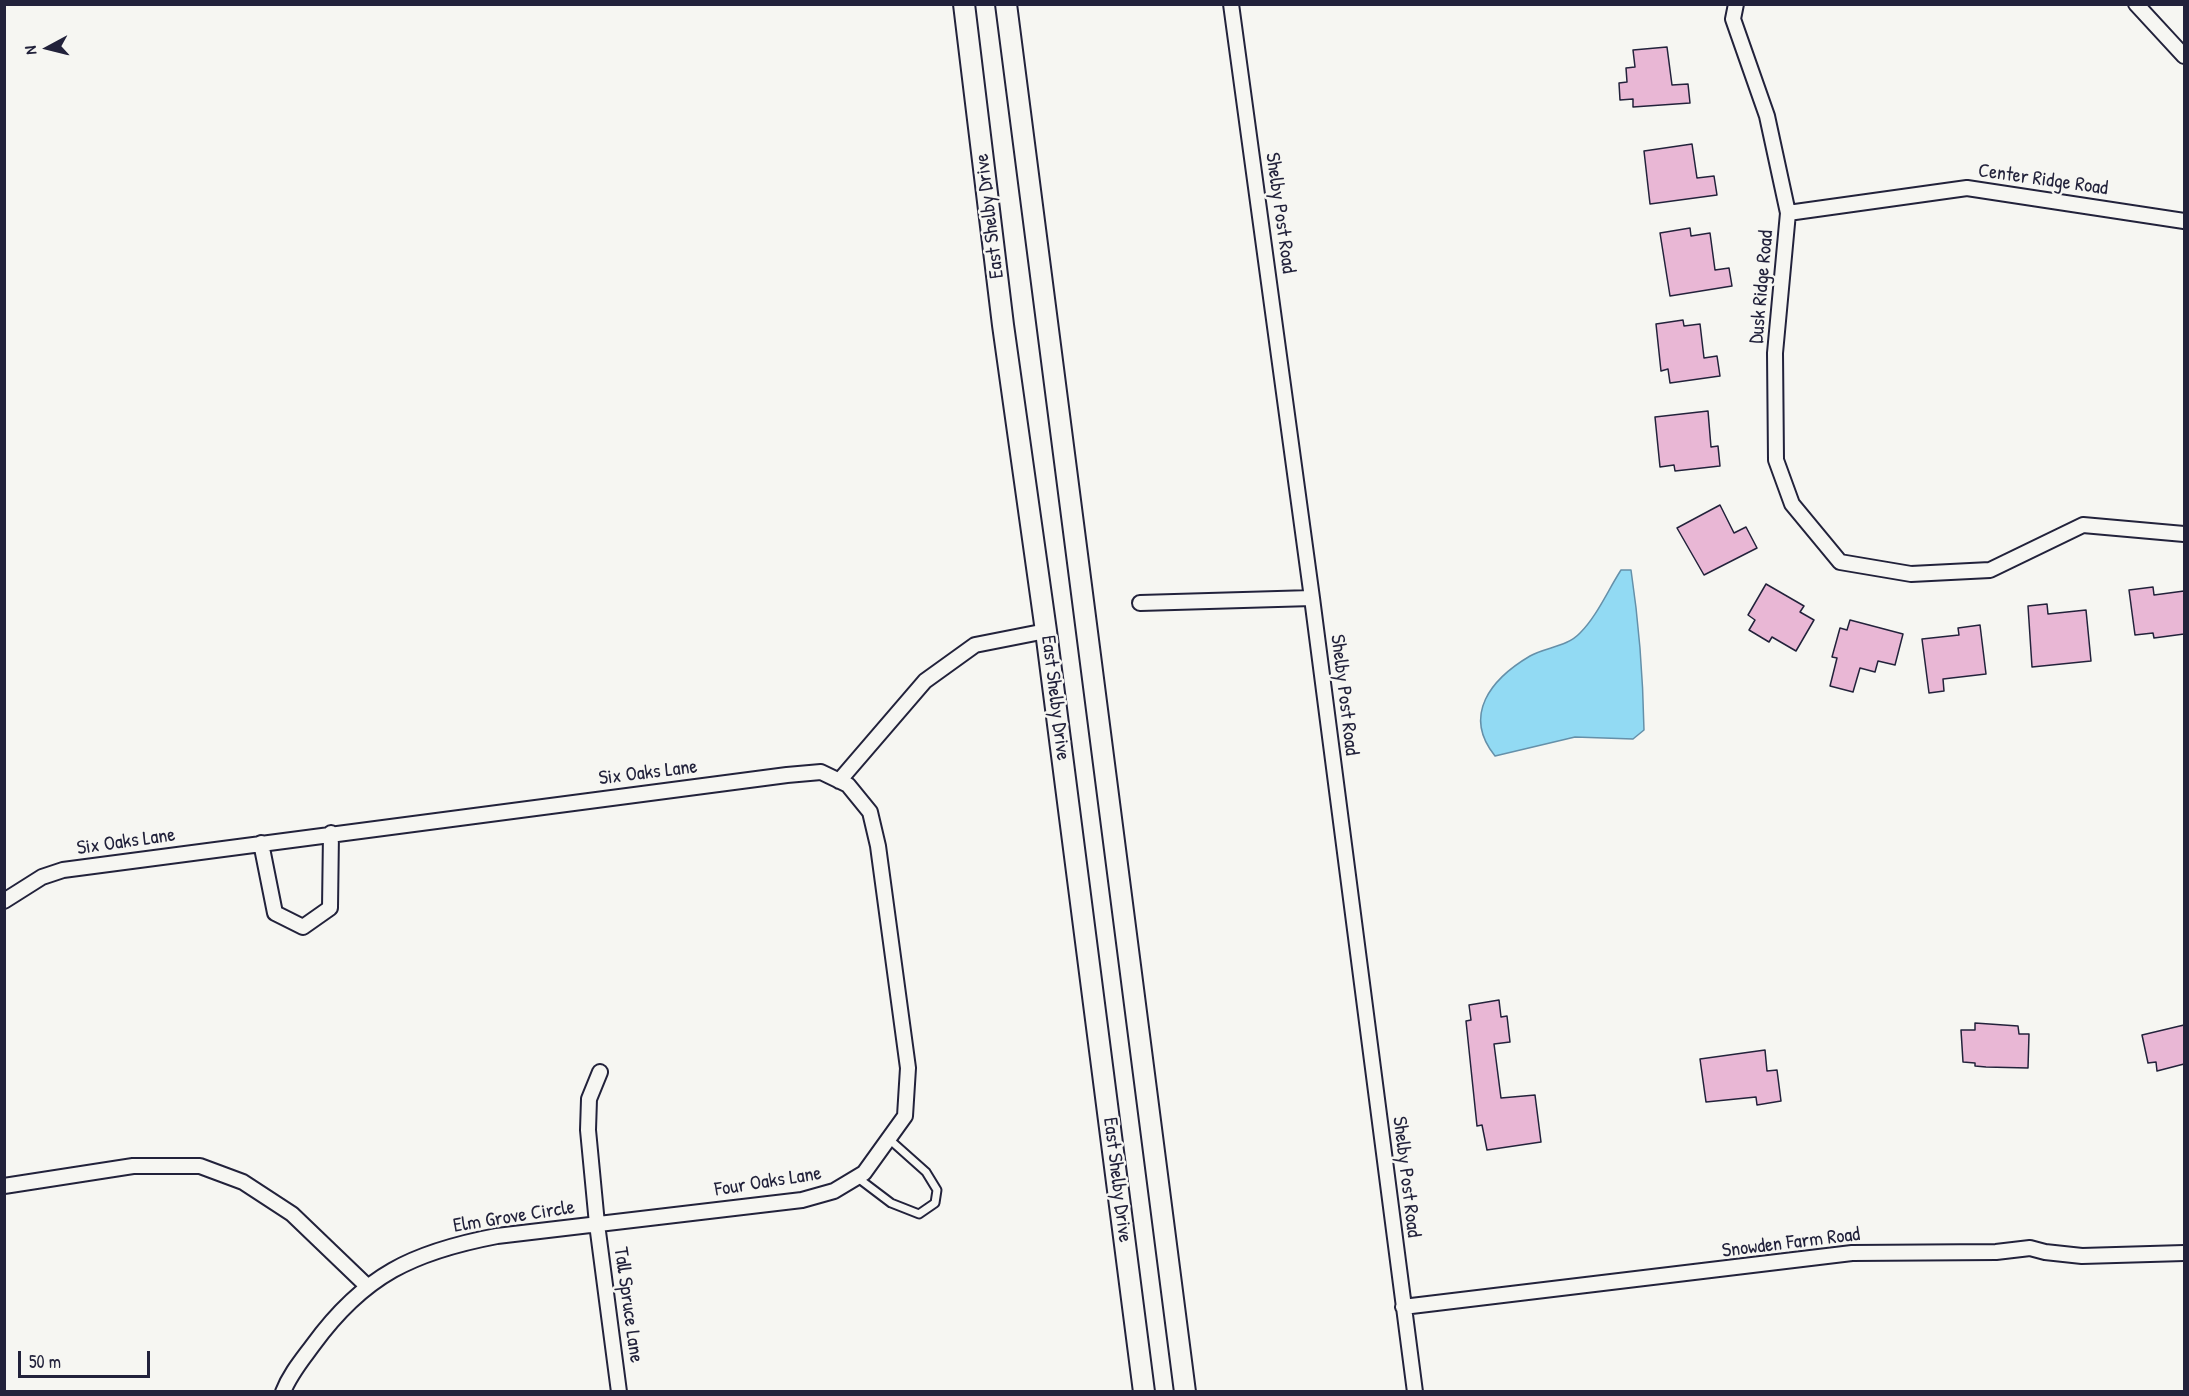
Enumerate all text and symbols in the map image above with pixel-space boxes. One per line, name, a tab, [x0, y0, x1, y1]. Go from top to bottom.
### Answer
north arrow	[18, 18, 78, 78]
text: N	[19, 45, 42, 56]
street label: Shelby Post Road	[1260, 151, 1300, 275]
street label: East Shelby Drive	[970, 152, 1010, 280]
street label: Center Ridge Road	[1977, 159, 2109, 201]
street label: Dusk Ridge Road	[1745, 229, 1779, 345]
street label: Shelby Post Road	[1325, 633, 1363, 757]
street label: East Shelby Drive	[1035, 634, 1075, 762]
street label: Six Oaks Lane	[597, 755, 699, 791]
street label: Six Oaks Lane	[75, 823, 177, 861]
street label: Shelby Post Road	[1387, 1115, 1425, 1239]
street label: East Shelby Drive	[1097, 1116, 1137, 1244]
street label: Four Oaks Lane	[713, 1162, 823, 1202]
street label: Elm Grove Circle	[452, 1196, 576, 1238]
street label: Snowden Farm Road	[1721, 1223, 1861, 1263]
street label: Tall Spruce Lane	[608, 1246, 648, 1364]
scale bar	[21, 1339, 153, 1377]
text: 50 m	[29, 1349, 61, 1374]

